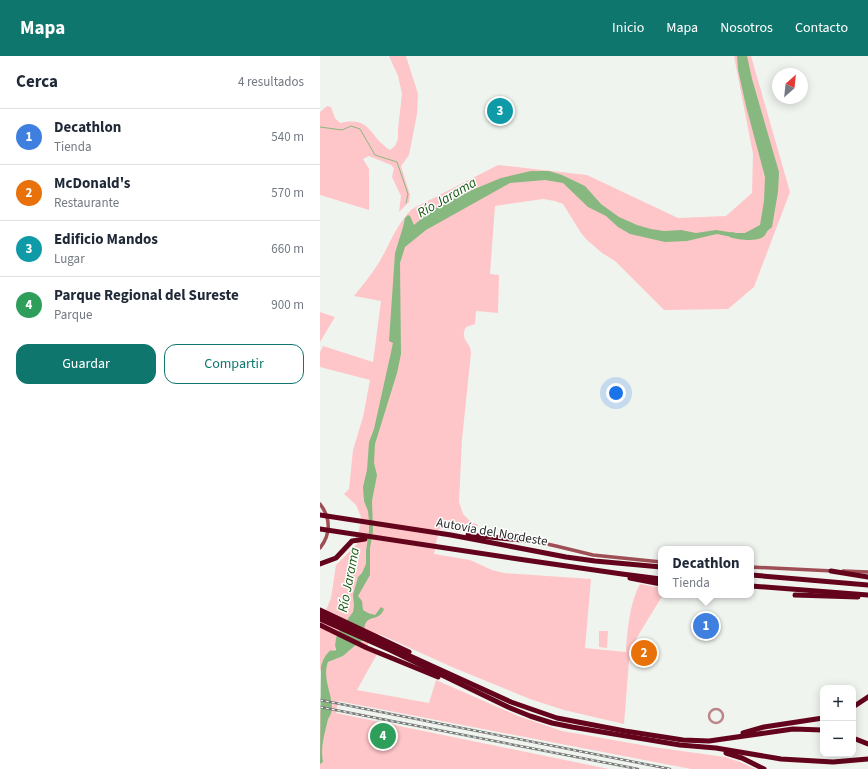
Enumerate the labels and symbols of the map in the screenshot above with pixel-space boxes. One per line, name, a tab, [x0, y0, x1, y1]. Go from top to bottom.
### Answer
north arrow	[772, 68, 808, 104]
pin: 3	[487, 96, 513, 126]
water label: Río Jarama	[413, 173, 481, 223]
your location	[606, 383, 626, 403]
street label: Autovía del Nordeste	[435, 513, 549, 551]
water label: Río Jarama	[333, 545, 365, 614]
pin: 1	[693, 611, 719, 641]
pin: 2	[631, 638, 657, 668]
pin: 4	[370, 721, 396, 751]

